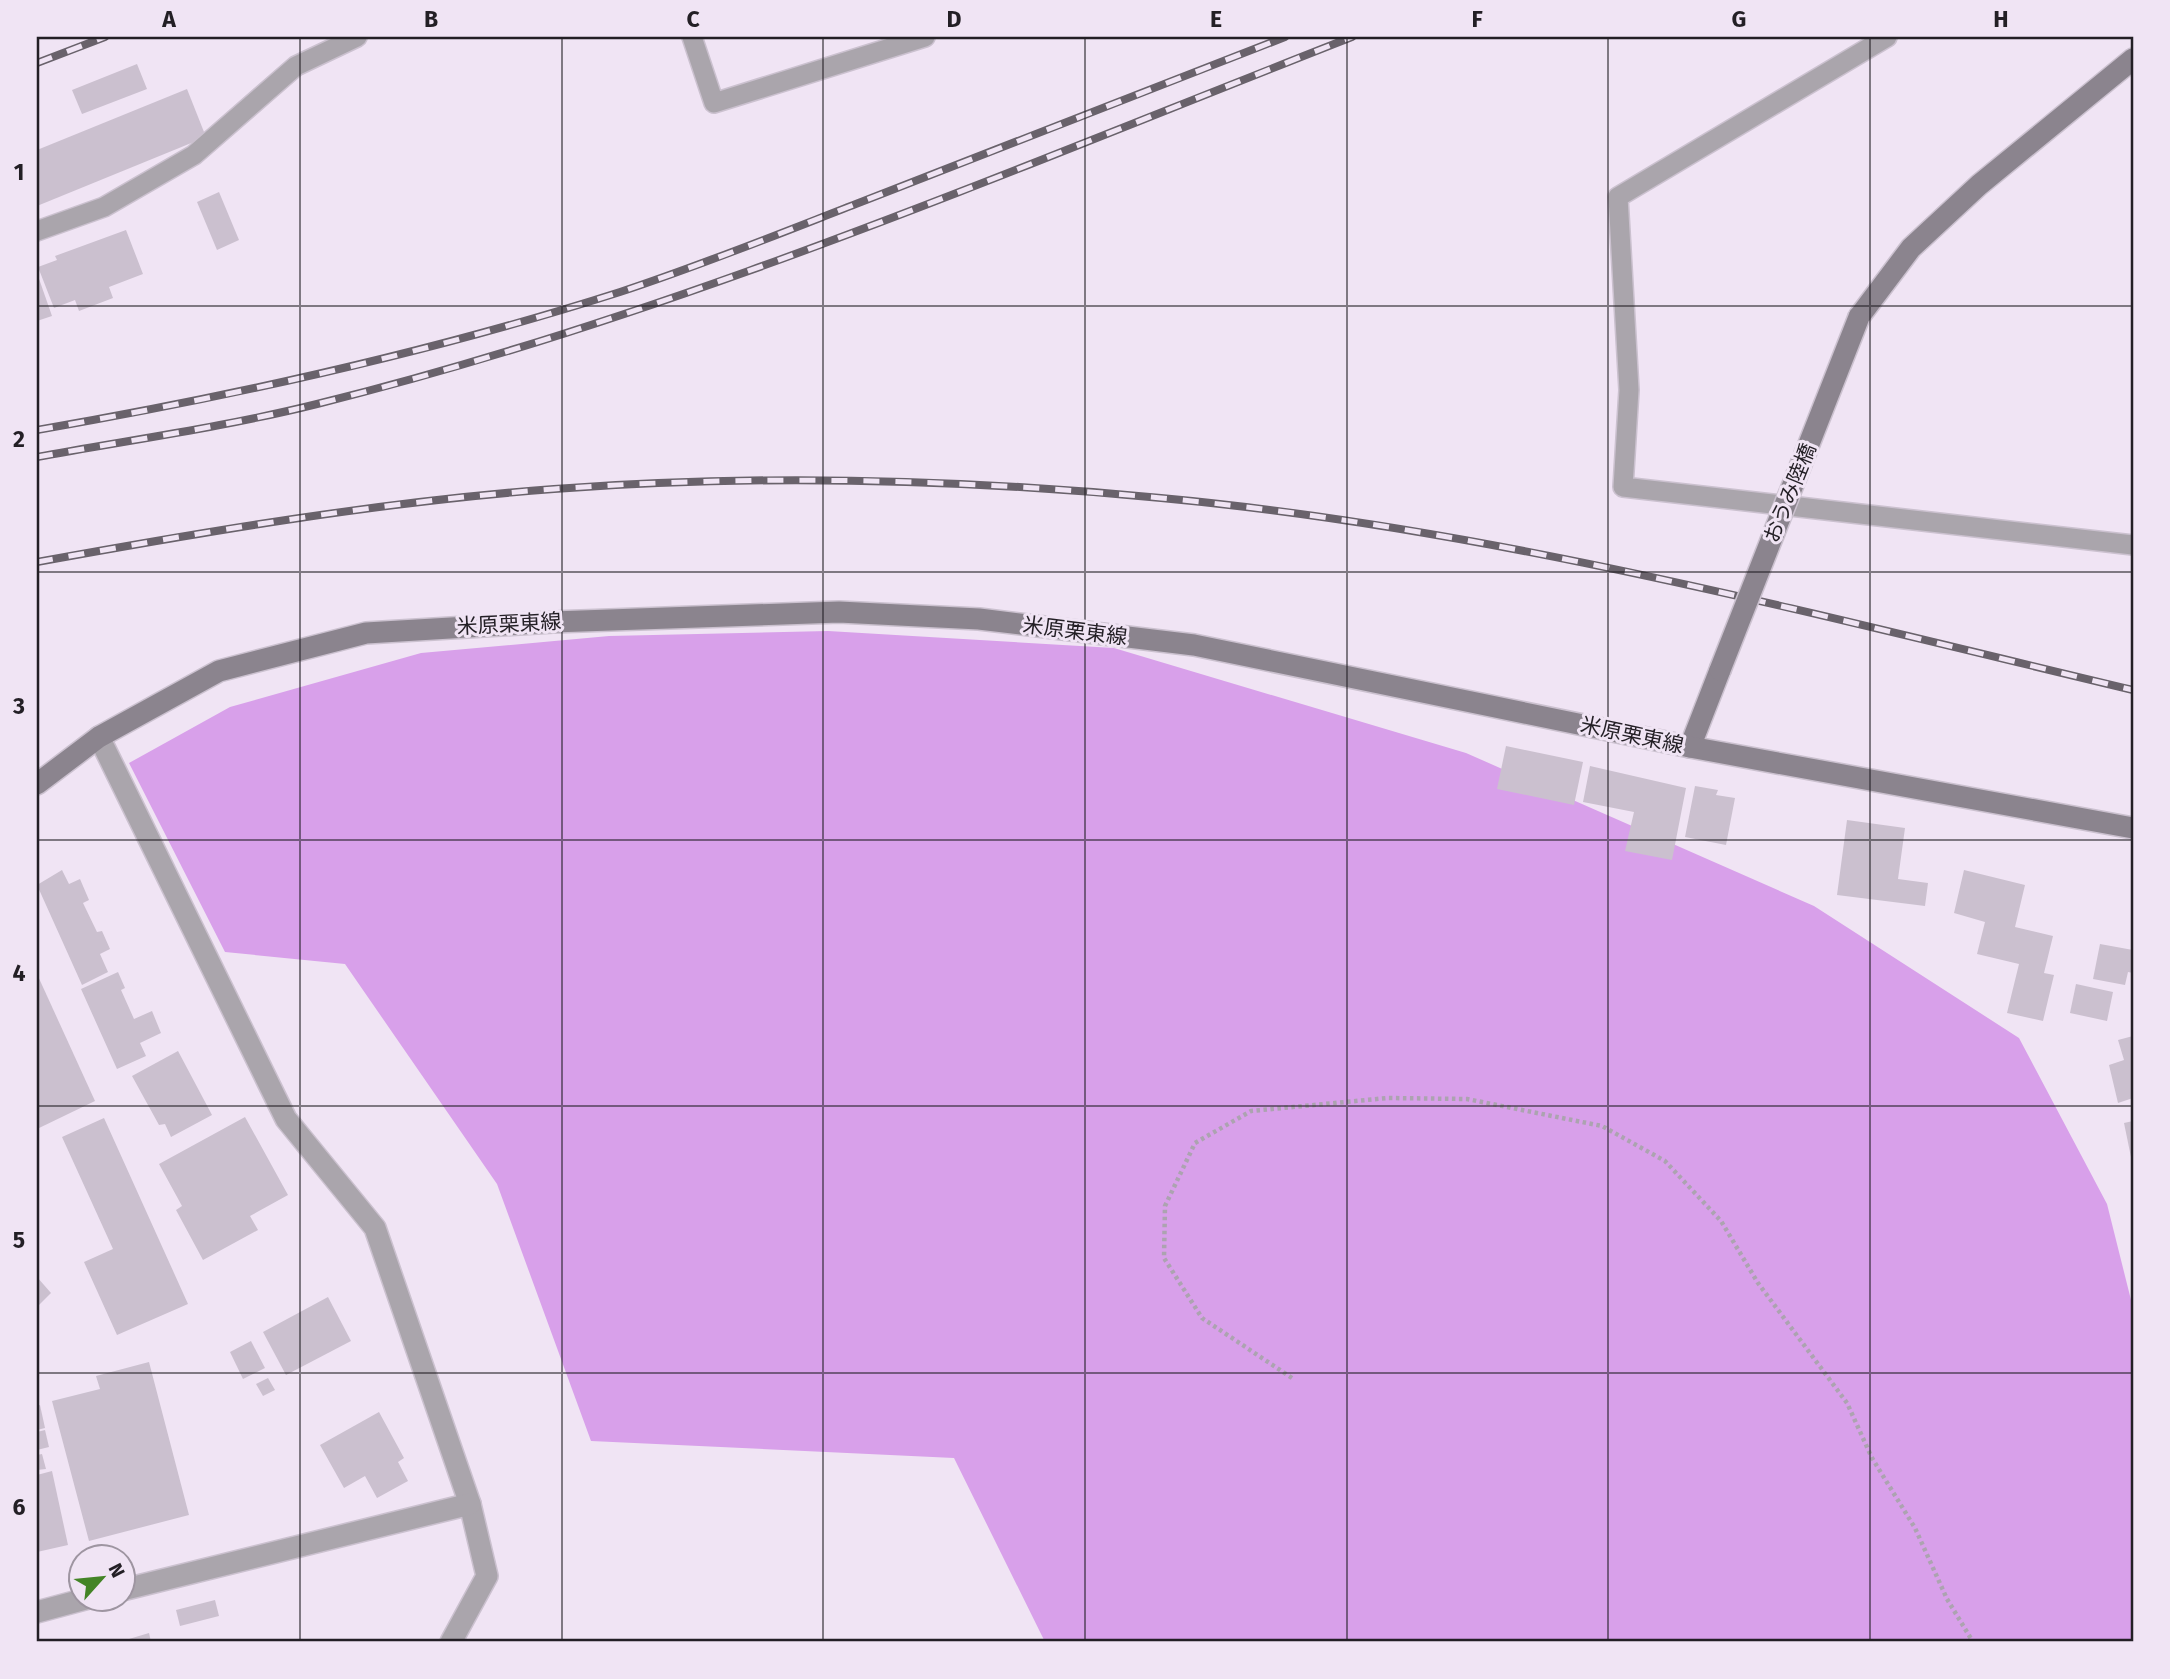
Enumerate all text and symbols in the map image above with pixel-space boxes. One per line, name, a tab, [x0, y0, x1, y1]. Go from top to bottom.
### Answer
text: A	[161, 5, 176, 33]
text: B	[424, 5, 438, 33]
text: C	[686, 5, 700, 33]
text: D	[947, 5, 962, 33]
text: E	[1210, 5, 1222, 33]
text: F	[1471, 5, 1483, 33]
text: G	[1732, 5, 1746, 33]
text: H	[1993, 5, 2009, 33]
text: 1	[14, 158, 24, 186]
text: 2	[13, 425, 25, 453]
street label: おうみ陸橋	[1758, 439, 1822, 547]
street label: 米原栗東線	[456, 608, 562, 640]
street label: 米原栗東線	[1021, 612, 1129, 650]
text: 3	[12, 692, 25, 720]
street label: 米原栗東線	[1578, 711, 1686, 759]
text: 4	[13, 959, 26, 987]
text: 5	[13, 1226, 25, 1254]
text: 6	[13, 1493, 26, 1521]
north arrow	[66, 1542, 136, 1612]
text: N	[104, 1560, 130, 1581]

